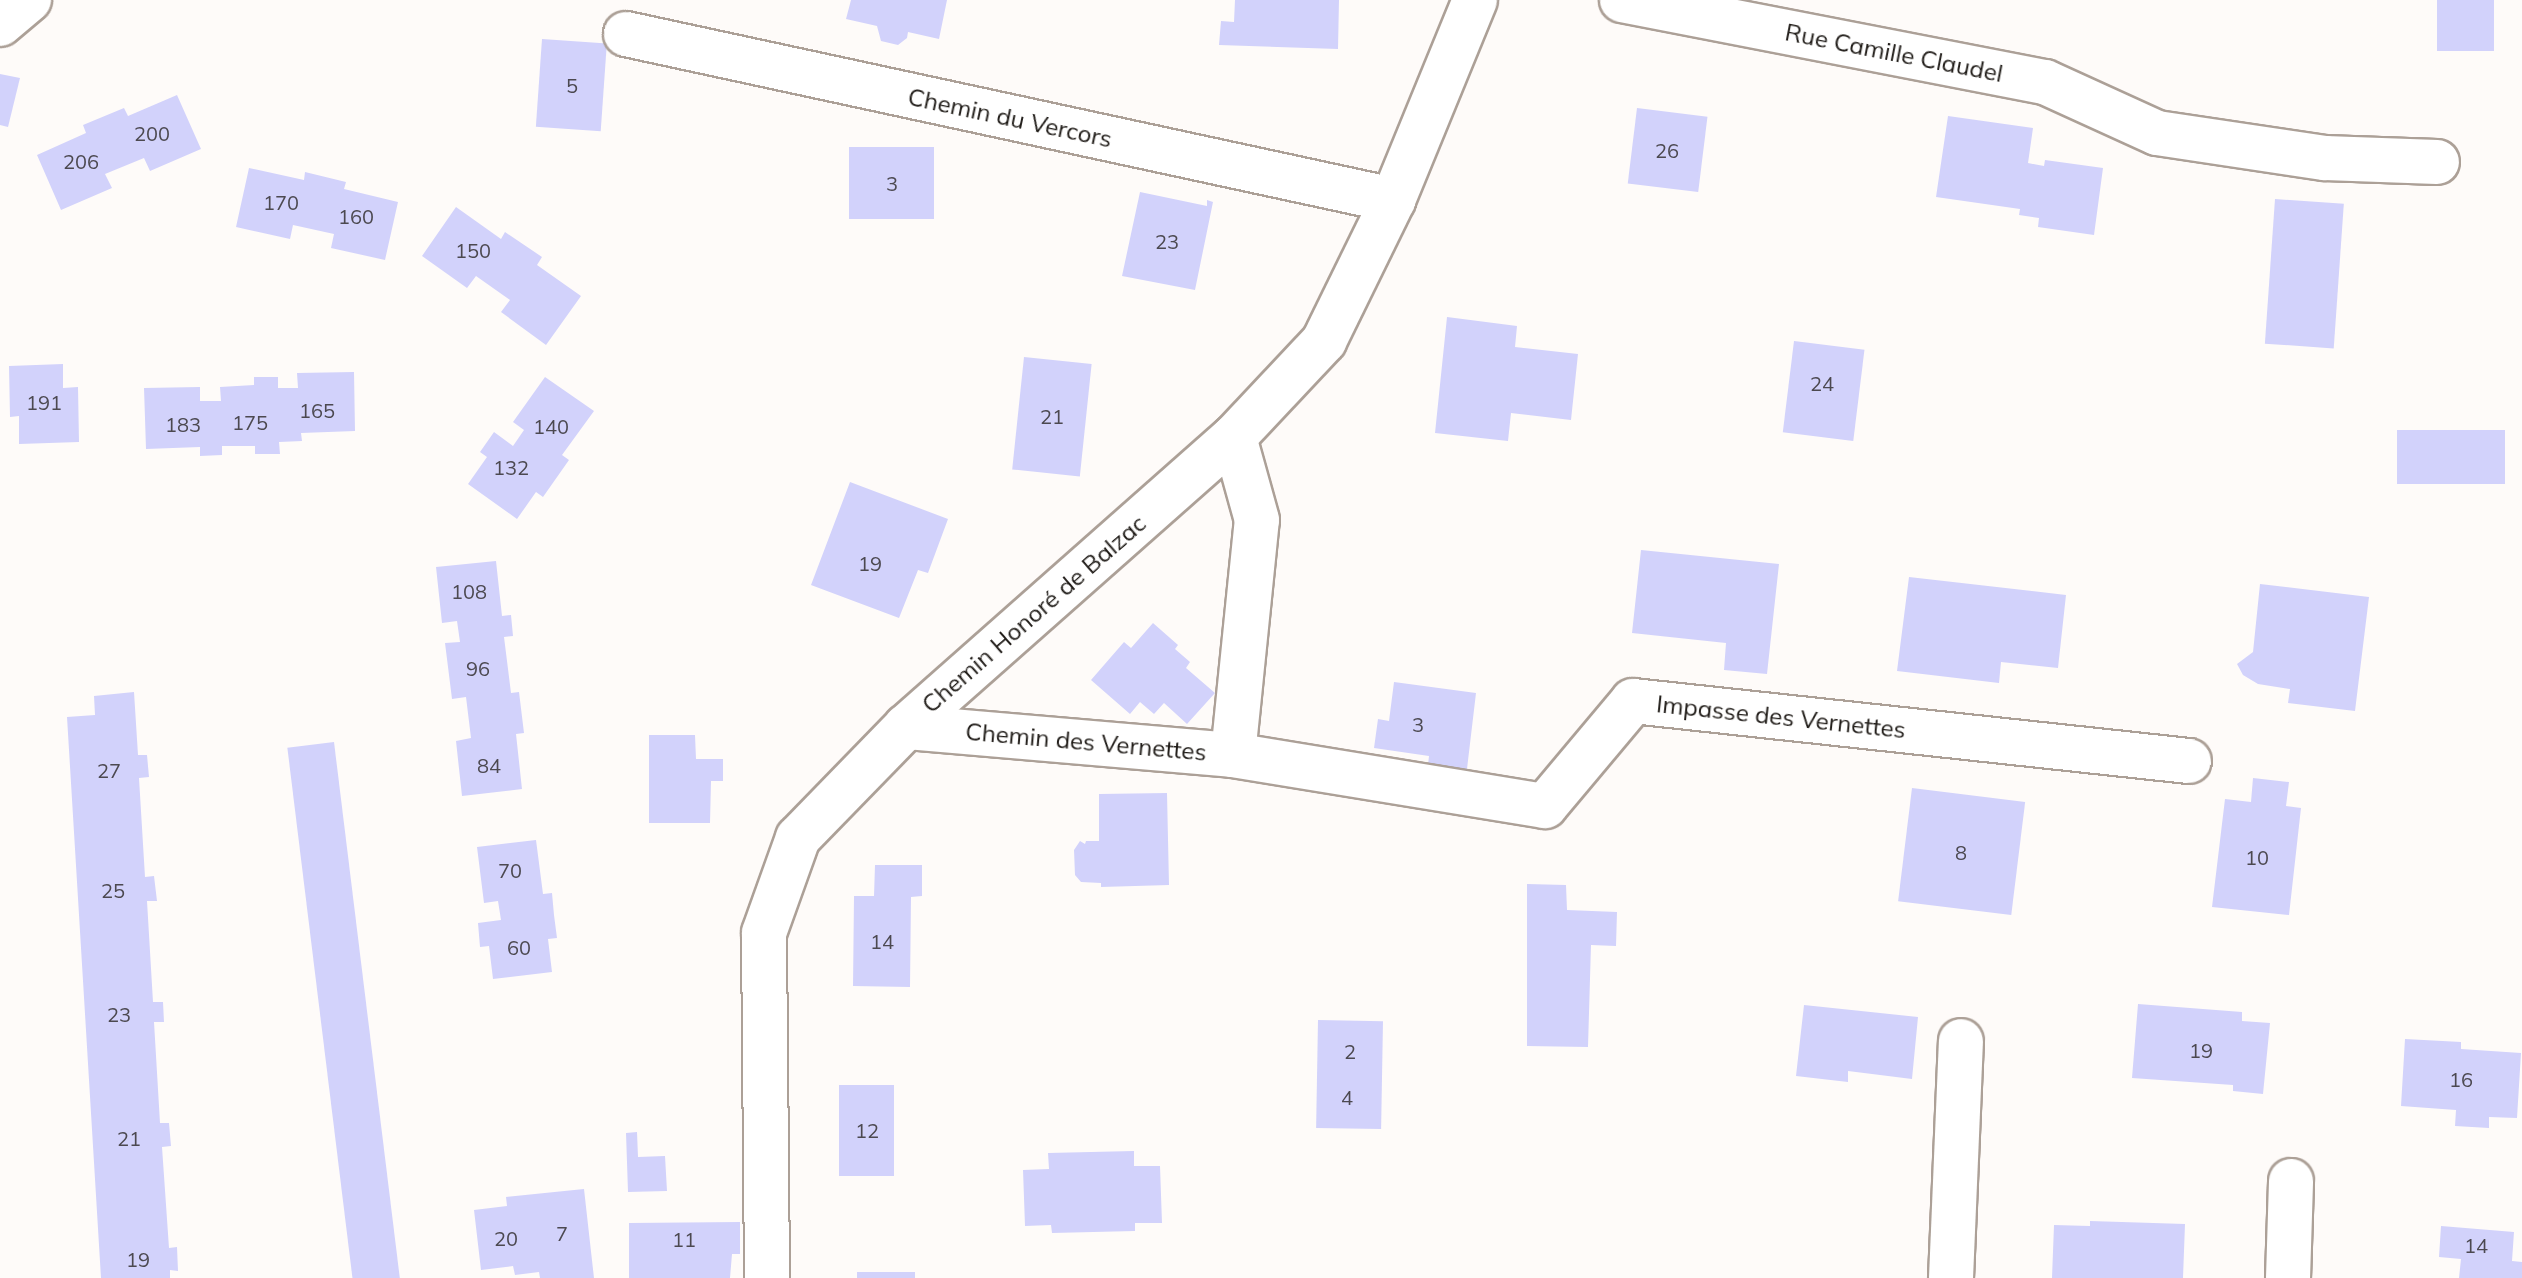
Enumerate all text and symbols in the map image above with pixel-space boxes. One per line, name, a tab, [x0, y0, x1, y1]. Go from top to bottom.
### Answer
street label: Rue Camille Claudel	[1783, 18, 2005, 88]
house number: 5	[566, 73, 578, 97]
street label: Chemin du Vercors	[905, 82, 1115, 154]
house number: 200	[134, 121, 170, 145]
house number: 26	[1655, 138, 1679, 162]
house number: 206	[63, 149, 99, 173]
house number: 3	[886, 171, 898, 195]
house number: 170	[263, 190, 299, 214]
house number: 160	[338, 204, 374, 228]
house number: 23	[1155, 229, 1179, 253]
house number: 150	[455, 238, 491, 262]
house number: 24	[1810, 371, 1834, 395]
house number: 191	[26, 390, 62, 414]
house number: 165	[299, 398, 335, 422]
house number: 21	[1040, 404, 1064, 428]
house number: 175	[232, 410, 268, 434]
house number: 183	[165, 412, 201, 436]
house number: 140	[533, 414, 569, 438]
house number: 132	[493, 455, 529, 479]
street label: Chemin Honoré de Balzac	[916, 509, 1152, 719]
house number: 19	[858, 551, 882, 575]
house number: 108	[451, 579, 487, 603]
house number: 96	[466, 656, 490, 680]
street label: Impasse des Vernettes	[1655, 690, 1907, 744]
house number: 3	[1412, 712, 1424, 736]
street label: Chemin des Vernettes	[964, 717, 1208, 767]
house number: 84	[477, 753, 501, 777]
house number: 27	[97, 758, 121, 782]
house number: 8	[1955, 840, 1967, 864]
house number: 10	[2245, 845, 2269, 869]
house number: 70	[498, 858, 522, 882]
house number: 25	[101, 878, 125, 902]
house number: 14	[870, 929, 894, 953]
house number: 60	[507, 935, 531, 959]
house number: 23	[107, 1002, 131, 1026]
house number: 19	[2189, 1038, 2213, 1062]
house number: 2	[1344, 1039, 1356, 1063]
house number: 16	[2449, 1067, 2473, 1091]
house number: 4	[1341, 1085, 1353, 1109]
house number: 12	[855, 1118, 879, 1142]
house number: 21	[117, 1126, 141, 1150]
house number: 7	[556, 1221, 568, 1245]
house number: 20	[494, 1226, 518, 1250]
house number: 11	[672, 1227, 696, 1251]
house number: 14	[2464, 1233, 2488, 1257]
house number: 19	[126, 1247, 150, 1271]

